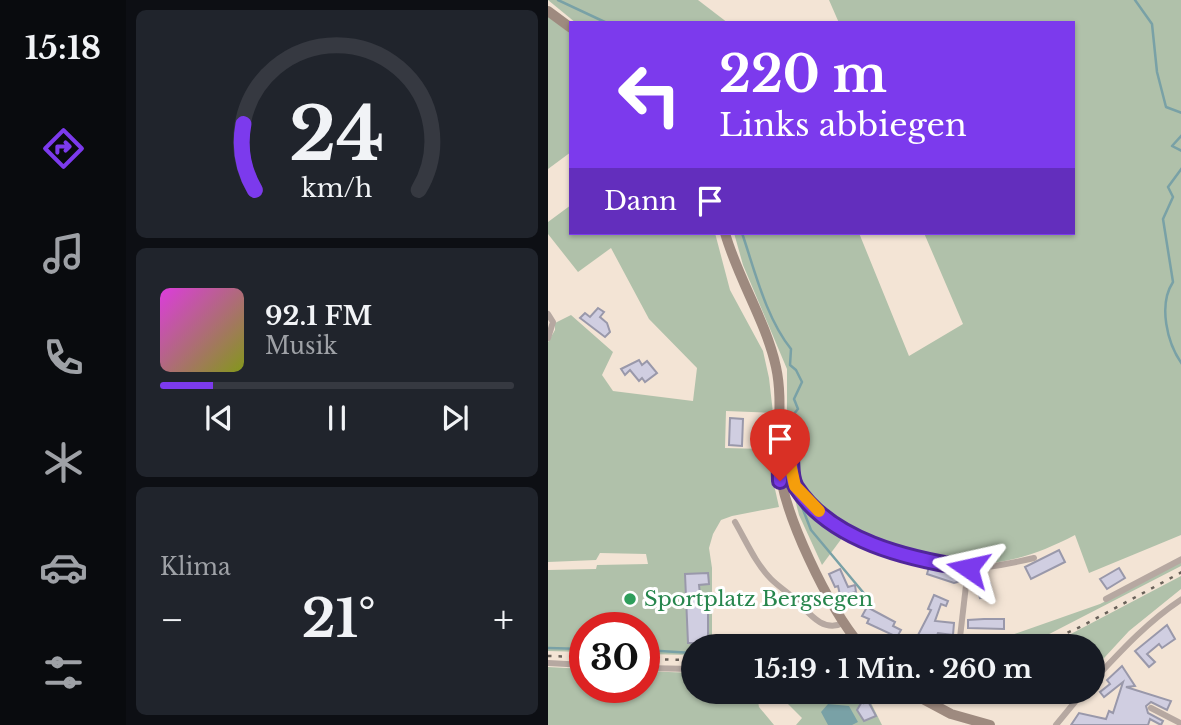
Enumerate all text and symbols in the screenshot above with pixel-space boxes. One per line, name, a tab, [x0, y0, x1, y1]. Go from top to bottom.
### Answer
text: 15:18	[25, 28, 101, 68]
text: 220 m	[719, 44, 887, 105]
icon: left	[604, 49, 695, 140]
text: 24	[289, 90, 385, 181]
text: Links abbiegen	[719, 105, 967, 145]
icon: directions	[39, 124, 88, 173]
text: km/h	[302, 173, 372, 204]
icon: arrive	[691, 182, 729, 220]
text: Dann	[604, 185, 677, 217]
icon: music	[39, 229, 88, 278]
text: 92.1 FM	[265, 300, 372, 332]
text: Musik	[265, 332, 337, 360]
icon: phone	[39, 333, 88, 382]
icon: previous	[200, 399, 238, 437]
icon: pause	[318, 399, 356, 437]
icon: next	[436, 399, 474, 437]
pin	[750, 409, 810, 481]
icon: arrive	[761, 420, 799, 458]
icon: climate	[39, 438, 88, 487]
position arrow	[931, 531, 1005, 605]
icon: car	[39, 543, 88, 592]
text: Klima	[160, 553, 231, 581]
place label: Sportplatz Bergsegen	[644, 586, 873, 612]
text: 21°	[302, 587, 376, 651]
marker: Sportplatz Bergsegen	[622, 591, 638, 607]
text: −	[160, 596, 184, 643]
text: +	[493, 596, 514, 643]
speed limit sign: 30	[569, 612, 660, 703]
icon: filters	[39, 648, 88, 697]
text: 15:19 · 1 Min. · 260 m	[754, 653, 1032, 685]

